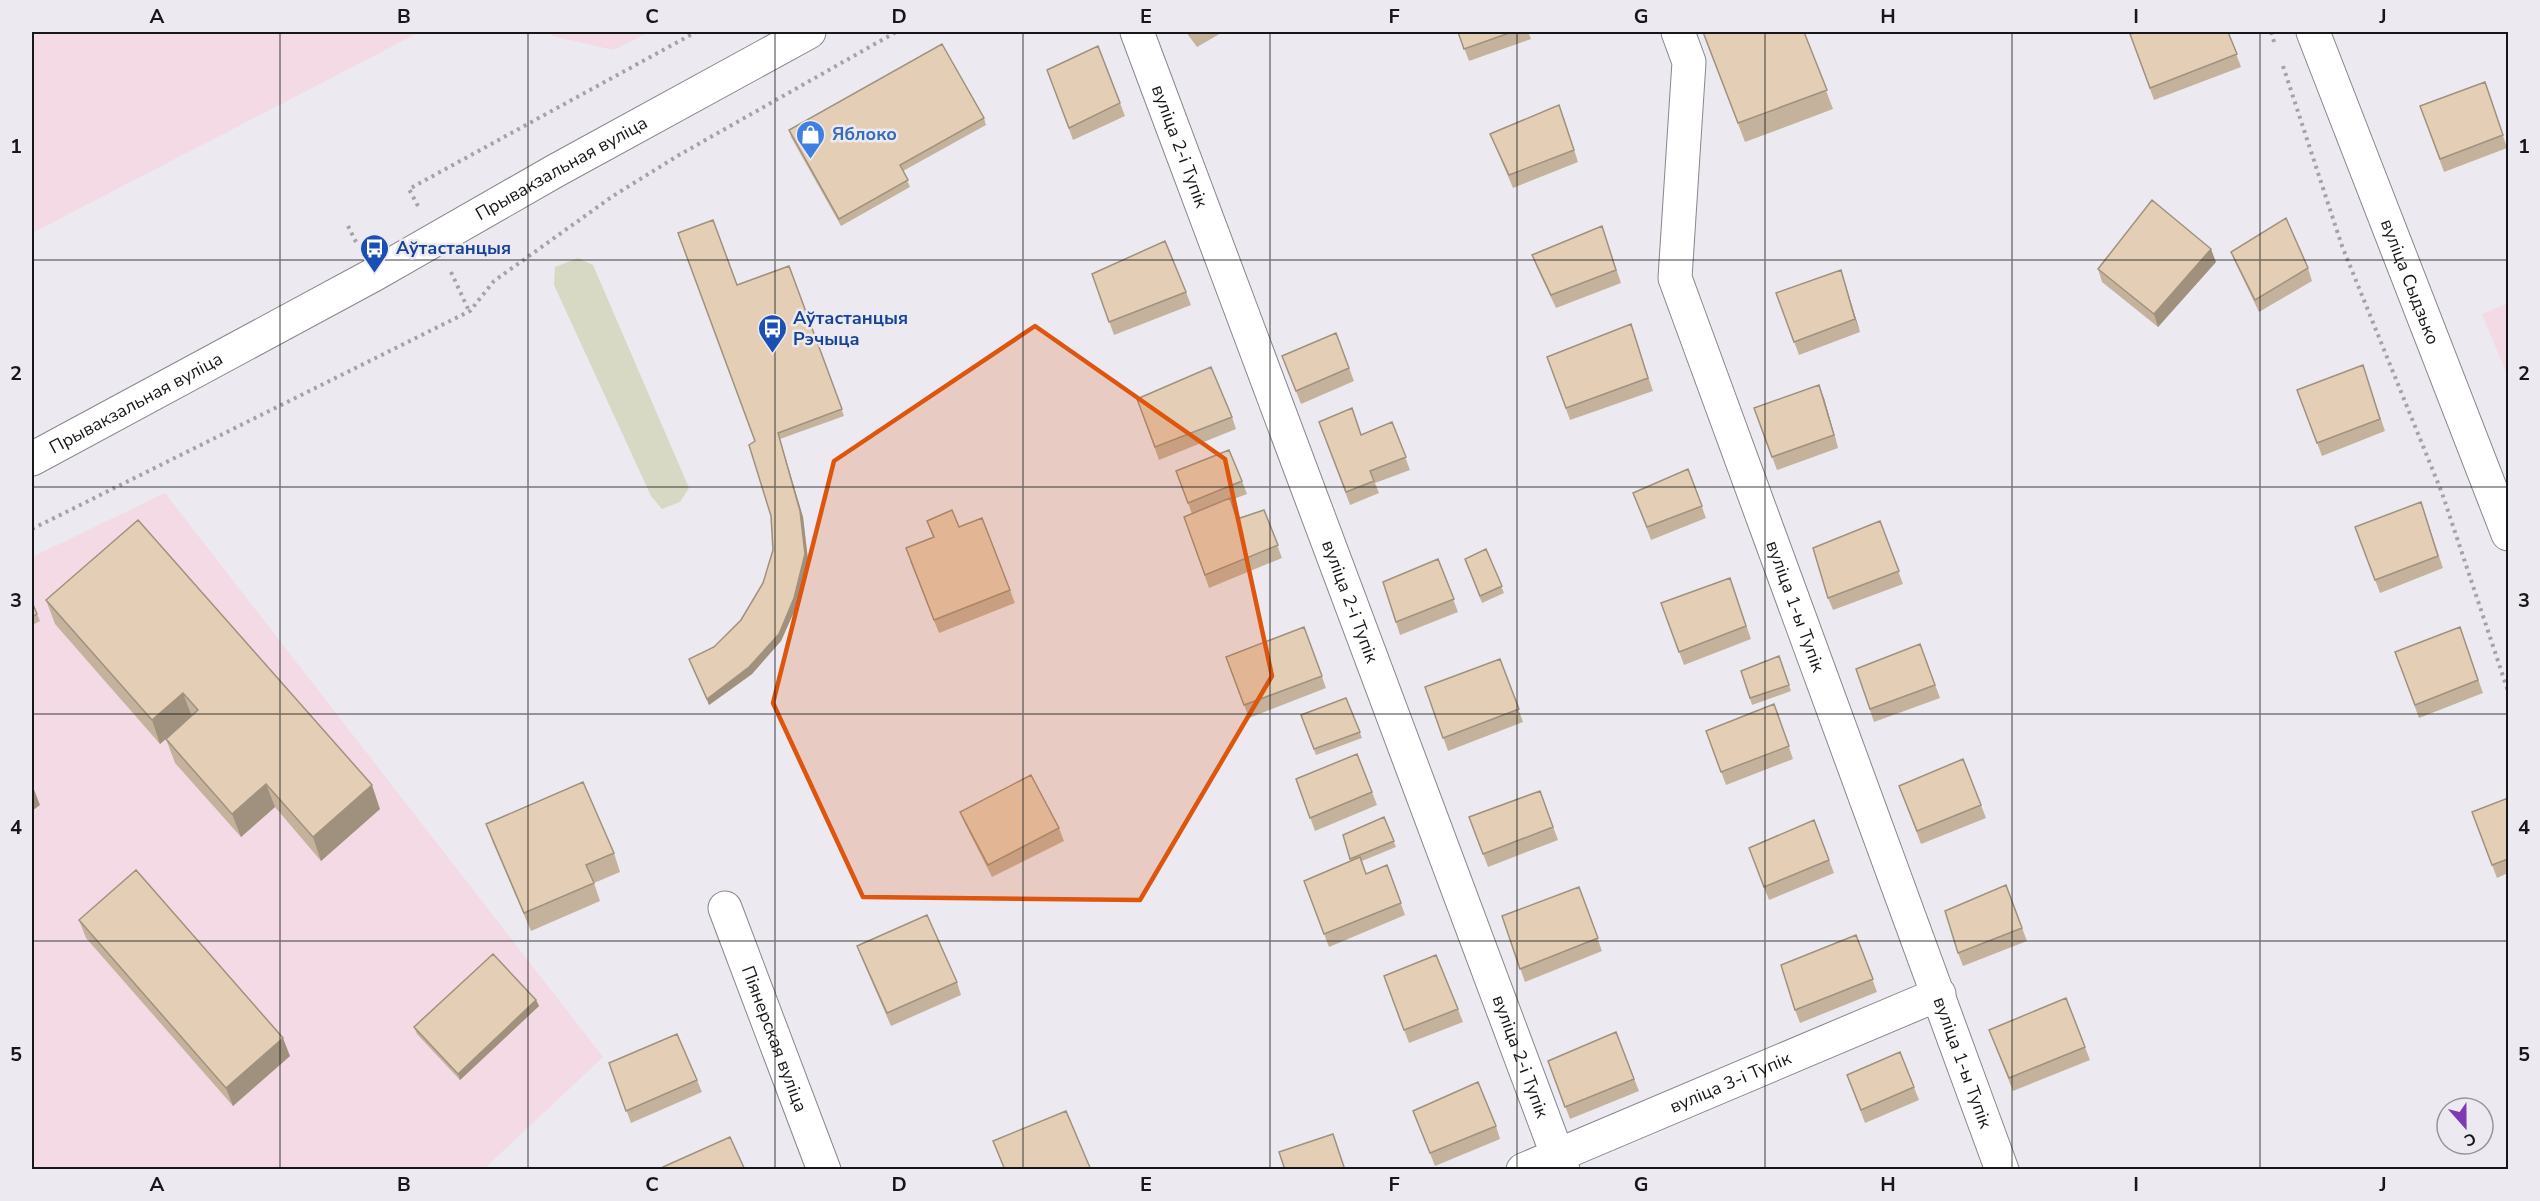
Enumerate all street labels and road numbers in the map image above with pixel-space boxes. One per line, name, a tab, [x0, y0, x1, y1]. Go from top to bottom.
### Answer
street label: вуліца 2-і Тупік	[1146, 81, 1214, 212]
street label: Прывакзальная вуліца	[471, 111, 652, 226]
street label: вуліца Сыдзько	[2375, 216, 2445, 348]
street label: Прывакзальная вуліца	[45, 346, 227, 460]
street label: вуліца 2-і Тупік	[1316, 537, 1384, 667]
street label: вуліца 1-ы Тупік	[1760, 537, 1831, 676]
street label: Піянерская вуліца	[736, 962, 813, 1116]
street label: вуліца 2-і Тупік	[1487, 992, 1555, 1122]
street label: вуліца 1-ы Тупік	[1928, 994, 1998, 1132]
street label: вуліца 3-і Тупік	[1666, 1046, 1795, 1119]

